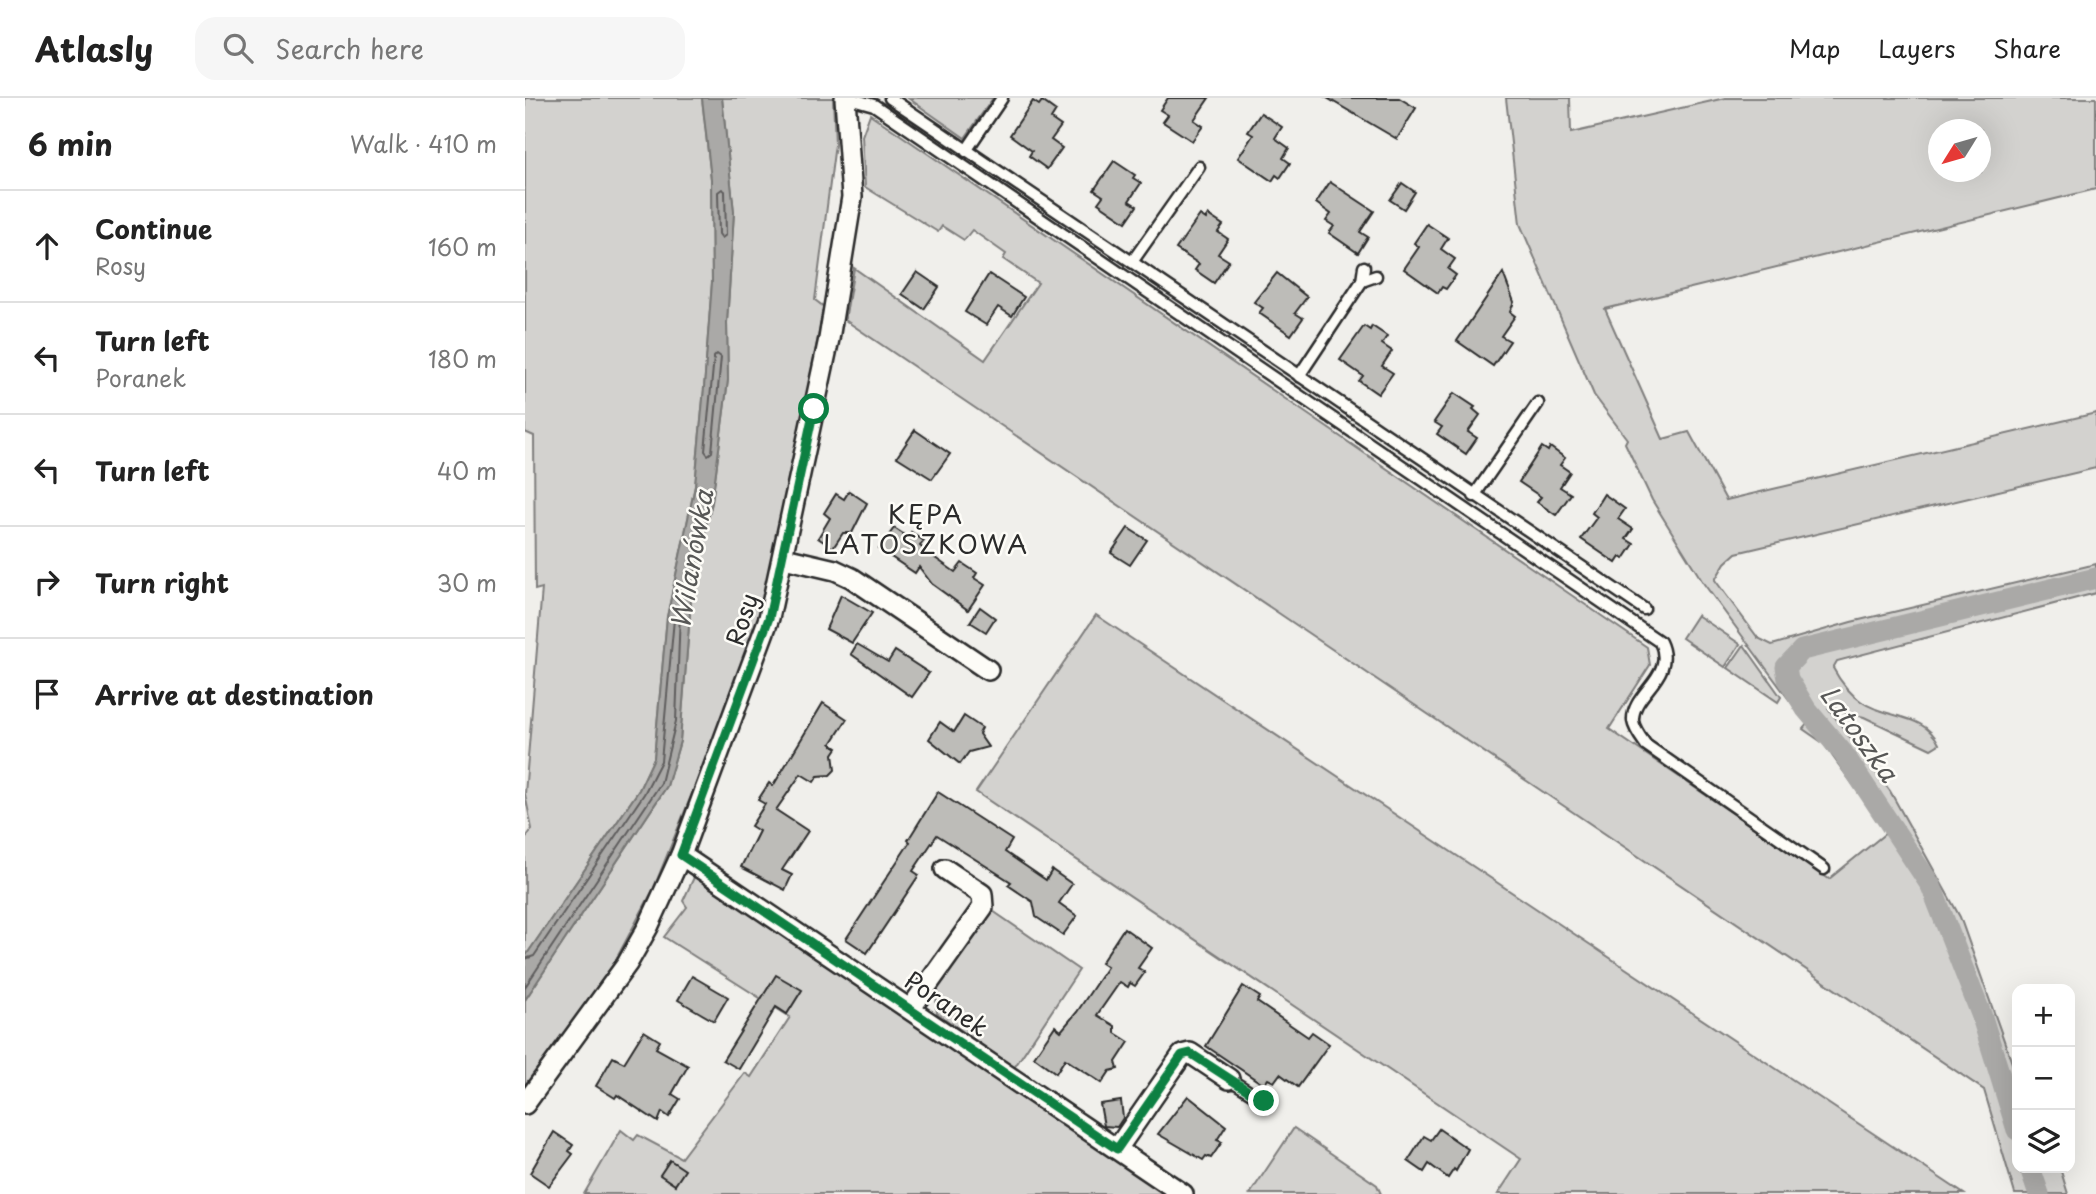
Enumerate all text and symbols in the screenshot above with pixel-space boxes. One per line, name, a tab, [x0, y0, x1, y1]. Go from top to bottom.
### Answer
search box	[195, 17, 685, 80]
text: Atlasly	[35, 23, 153, 73]
icon: search	[219, 29, 257, 67]
text: Search here	[275, 29, 424, 68]
text: Map	[1789, 30, 1840, 66]
text: Layers	[1878, 30, 1955, 66]
text: Share	[1993, 30, 2061, 66]
north arrow	[1928, 119, 1991, 182]
text: 6 min	[28, 121, 113, 166]
text: Walk · 410 m	[350, 126, 497, 161]
text: Continue	[95, 209, 212, 248]
icon: ahead	[28, 227, 66, 265]
text: 160 m	[428, 229, 497, 264]
text: Rosy	[95, 248, 146, 283]
text: Turn left	[95, 321, 210, 360]
icon: left	[28, 339, 66, 377]
text: 180 m	[428, 341, 497, 376]
text: Poranek	[95, 360, 186, 395]
route start	[798, 393, 829, 424]
icon: left	[28, 451, 66, 489]
text: Turn left	[95, 451, 210, 490]
text: 40 m	[437, 453, 497, 488]
water label: Wilanówka	[660, 486, 723, 632]
district label: KĘPA LATOSZKOWA	[823, 494, 1029, 563]
icon: right	[28, 563, 66, 601]
text: Turn right	[95, 563, 229, 602]
text: 30 m	[436, 565, 497, 600]
street label: Rosy	[716, 588, 766, 650]
icon: arrive	[28, 675, 66, 713]
text: Arrive at destination	[95, 675, 374, 714]
water label: Latoszka	[1812, 677, 1909, 790]
street label: Poranek	[898, 961, 996, 1045]
map controls	[2012, 984, 2075, 1173]
button: +	[2012, 984, 2075, 1047]
button: −	[2012, 1047, 2075, 1110]
route end	[1248, 1085, 1279, 1116]
button: layers	[2012, 1110, 2075, 1173]

